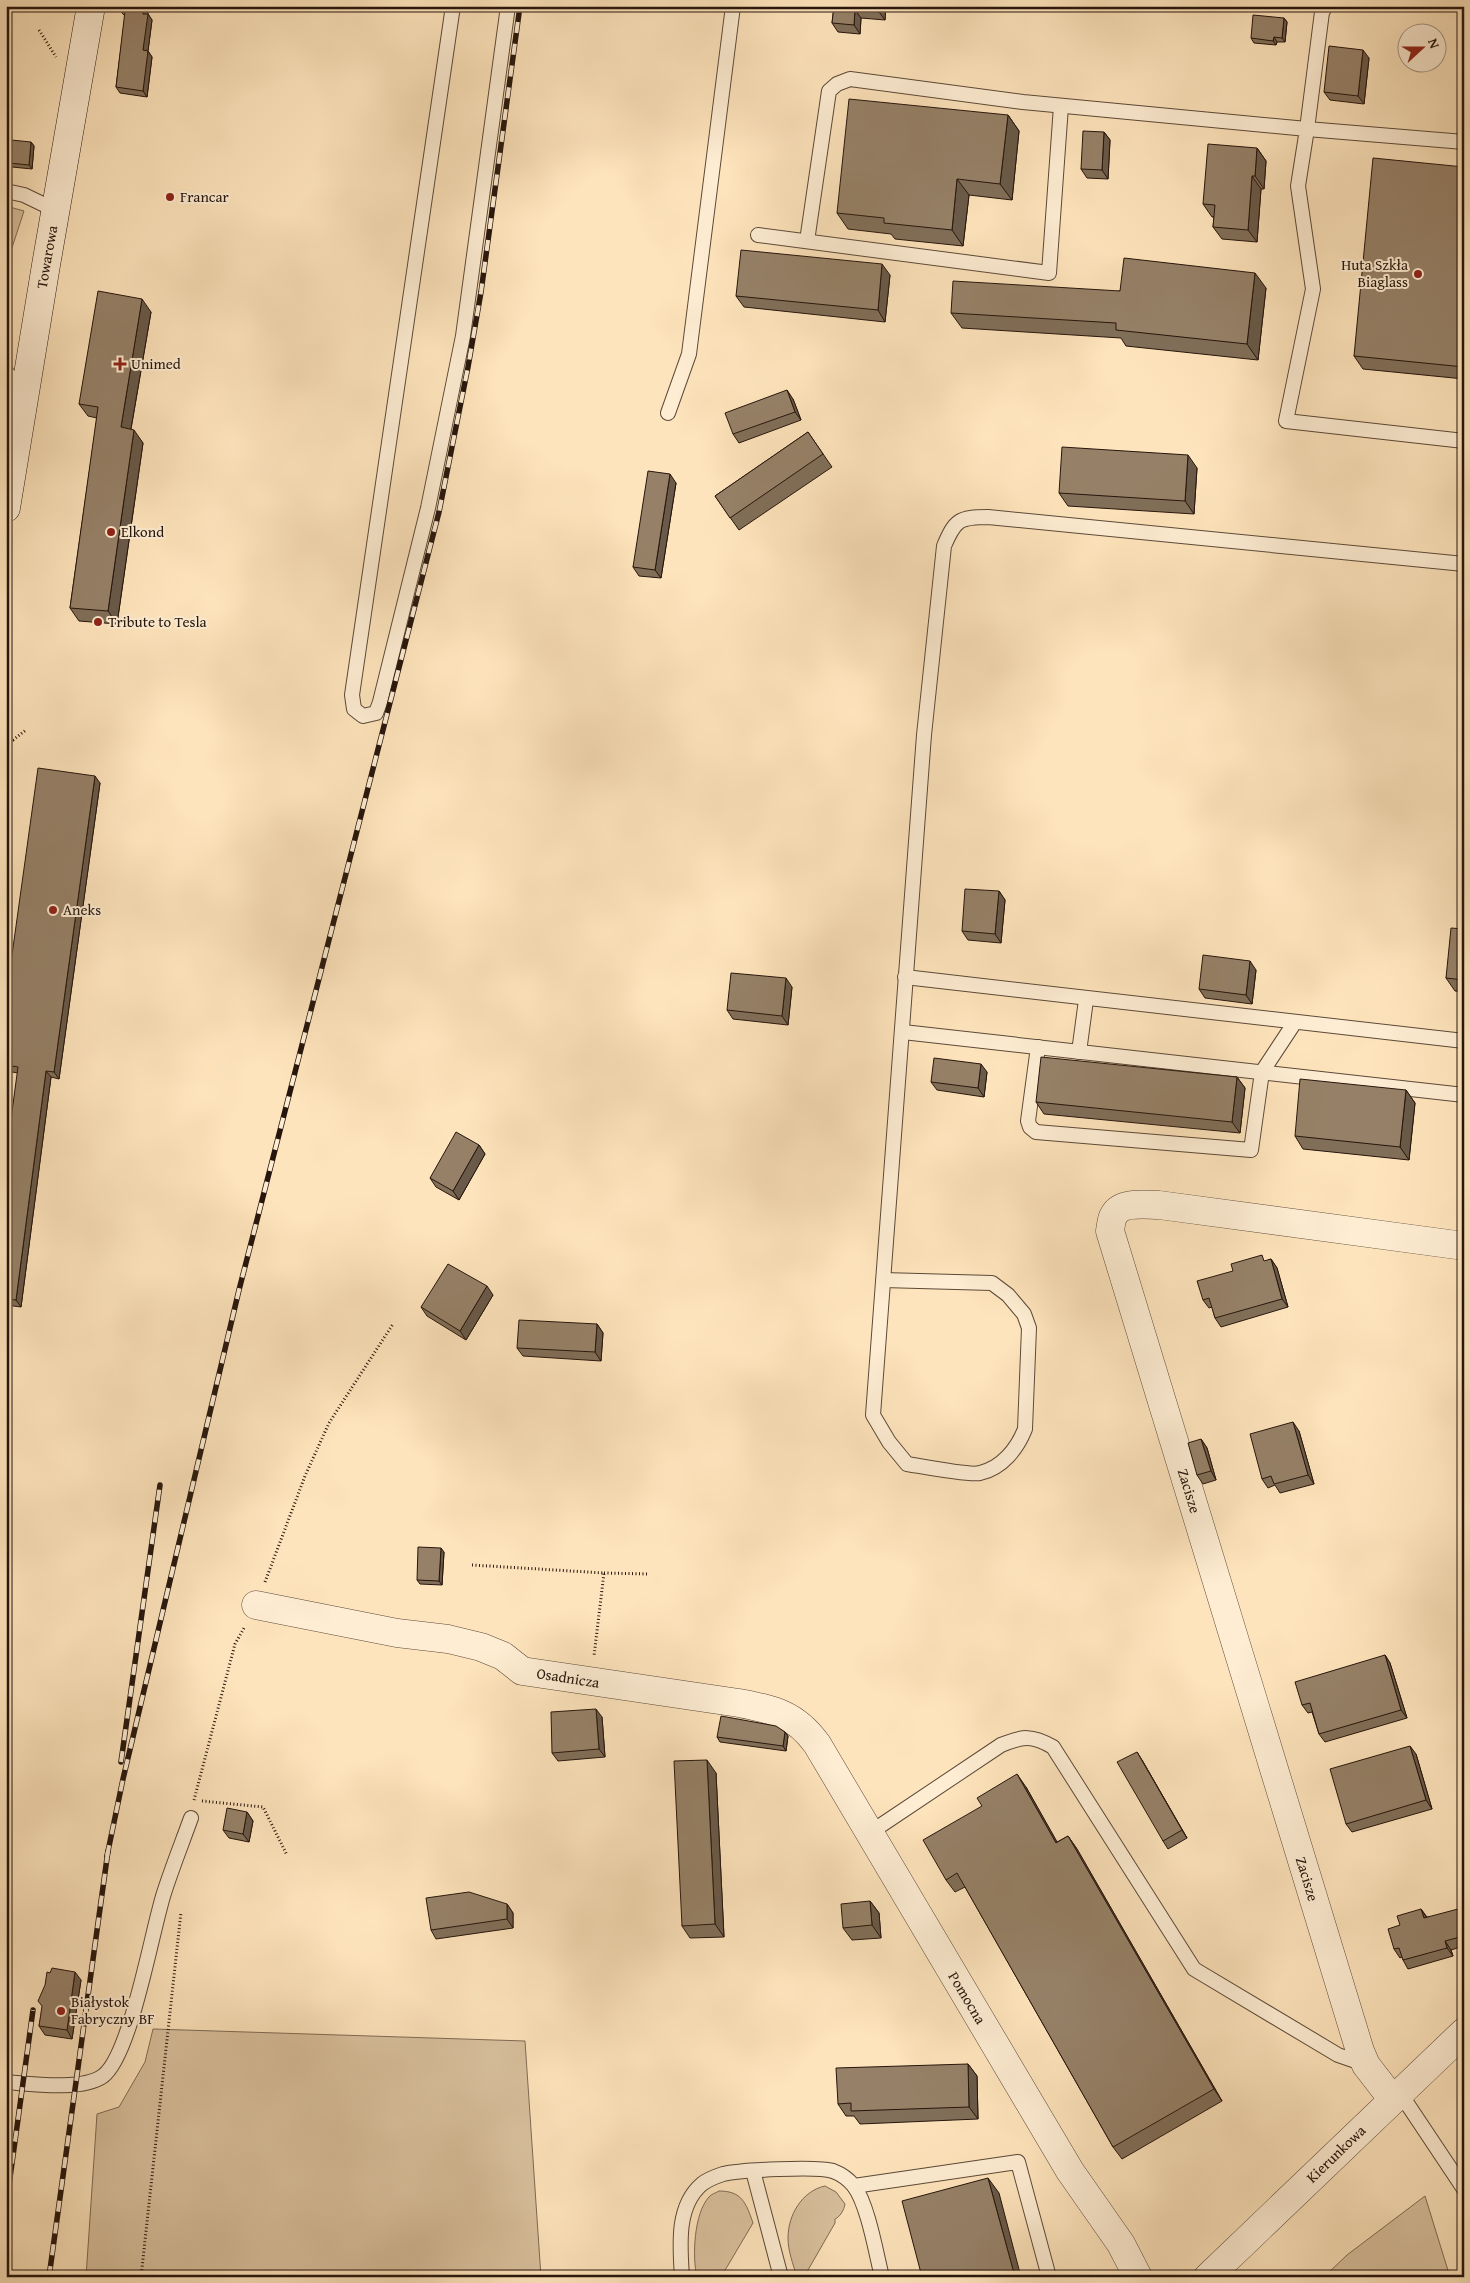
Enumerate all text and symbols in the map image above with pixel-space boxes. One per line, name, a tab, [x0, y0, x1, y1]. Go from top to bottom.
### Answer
north arrow	[1398, 22, 1448, 72]
text: N	[1423, 35, 1445, 52]
place label: Francar	[180, 186, 229, 207]
marker: Francar	[164, 191, 176, 203]
street label: Towarowa	[31, 224, 62, 290]
place label: Huta Szkła Biaglass	[1341, 254, 1408, 292]
marker: Huta Szkła Biaglass	[1412, 268, 1424, 280]
place label: Unimed	[131, 353, 181, 374]
marker: Unimed	[113, 357, 127, 371]
place label: Elkond	[121, 521, 164, 542]
marker: Elkond	[105, 526, 117, 538]
place label: Tribute to Tesla	[108, 611, 207, 632]
marker: Tribute to Tesla	[92, 616, 104, 628]
place label: Aneks	[63, 899, 101, 920]
marker: Aneks	[47, 904, 59, 916]
street label: Zacisze	[1173, 1466, 1206, 1516]
street label: Osadnicza	[535, 1662, 601, 1693]
street label: Zacisze	[1291, 1854, 1324, 1904]
street label: Pomocna	[944, 1968, 991, 2028]
place label: Białystok Fabryczny BF	[71, 1991, 154, 2029]
marker: Białystok Fabryczny BF	[55, 2005, 67, 2017]
street label: Kierunkowa	[1301, 2120, 1370, 2187]

